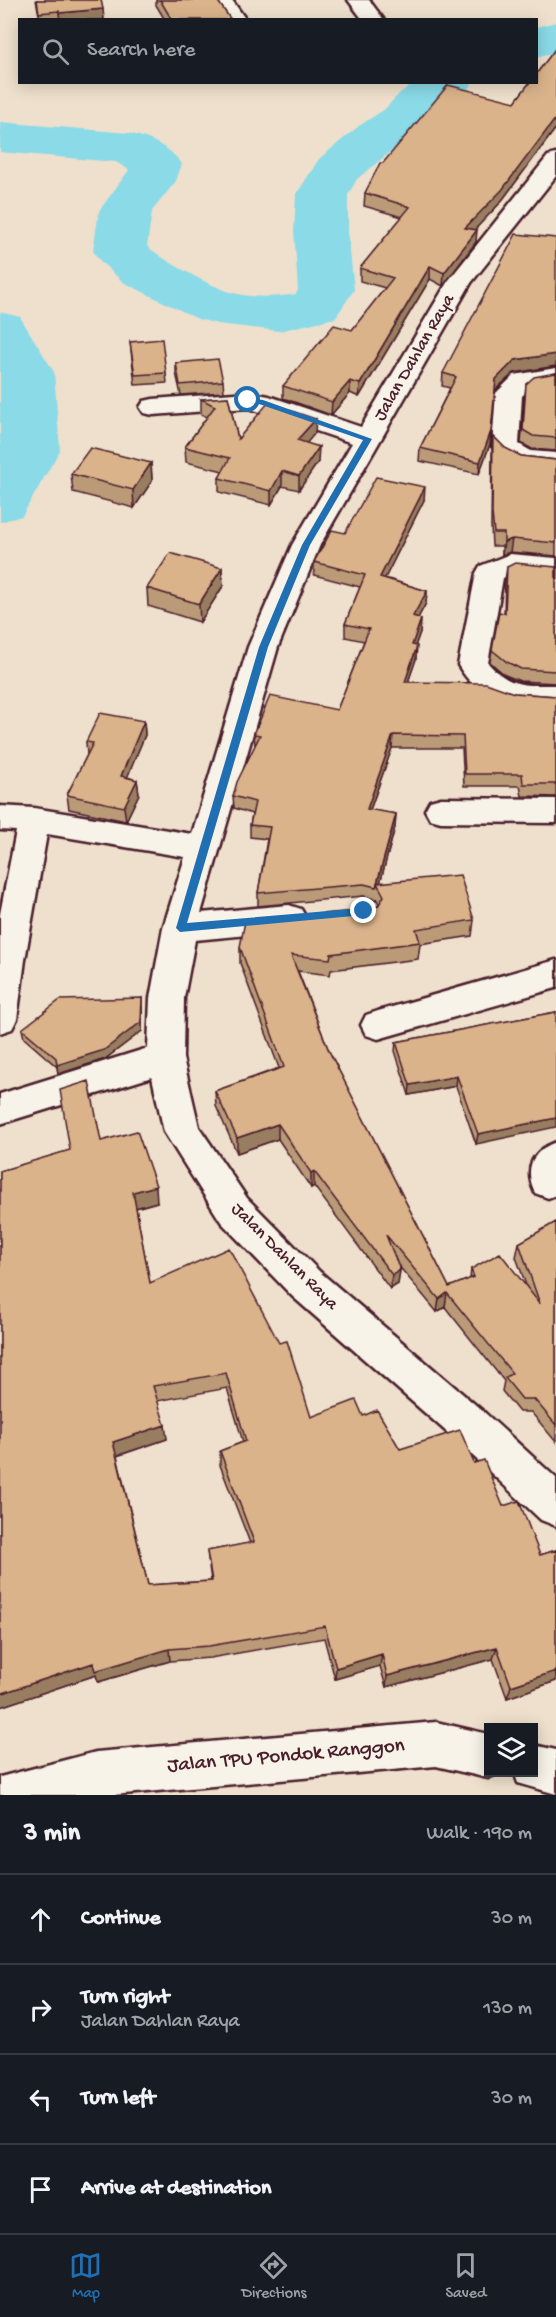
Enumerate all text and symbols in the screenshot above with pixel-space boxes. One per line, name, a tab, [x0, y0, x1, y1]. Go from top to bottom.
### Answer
search box	[18, 18, 538, 84]
icon: search	[39, 35, 72, 68]
text: Search here	[87, 38, 195, 64]
street label: Jalan Dahlan Raya	[370, 290, 460, 425]
route start	[234, 386, 260, 412]
route end	[350, 897, 376, 923]
street label: Jalan Dahlan Raya	[226, 1199, 343, 1316]
map controls	[484, 1723, 538, 1777]
button: layers	[484, 1723, 538, 1777]
street label: Jalan TPU Pondok Ranggon	[166, 1734, 406, 1780]
text: 3 min	[24, 1819, 80, 1850]
text: Walk · 190 m	[426, 1823, 532, 1846]
icon: ahead	[24, 1903, 57, 1936]
text: Continue	[81, 1906, 161, 1932]
text: 30 m	[491, 1908, 532, 1931]
text: Turn right	[81, 1985, 169, 2011]
icon: right	[24, 1993, 57, 2026]
text: 130 m	[483, 1998, 532, 2021]
text: Jalan Dahlan Raya	[81, 2011, 240, 2034]
icon: left	[24, 2083, 57, 2116]
text: Turn left	[81, 2086, 155, 2112]
text: 30 m	[491, 2088, 532, 2111]
icon: arrive	[24, 2173, 57, 2206]
text: Arrive at destination	[81, 2176, 271, 2202]
tab: Map	[69, 2249, 102, 2304]
tab: Directions	[241, 2249, 307, 2304]
tab: Saved	[445, 2249, 486, 2304]

